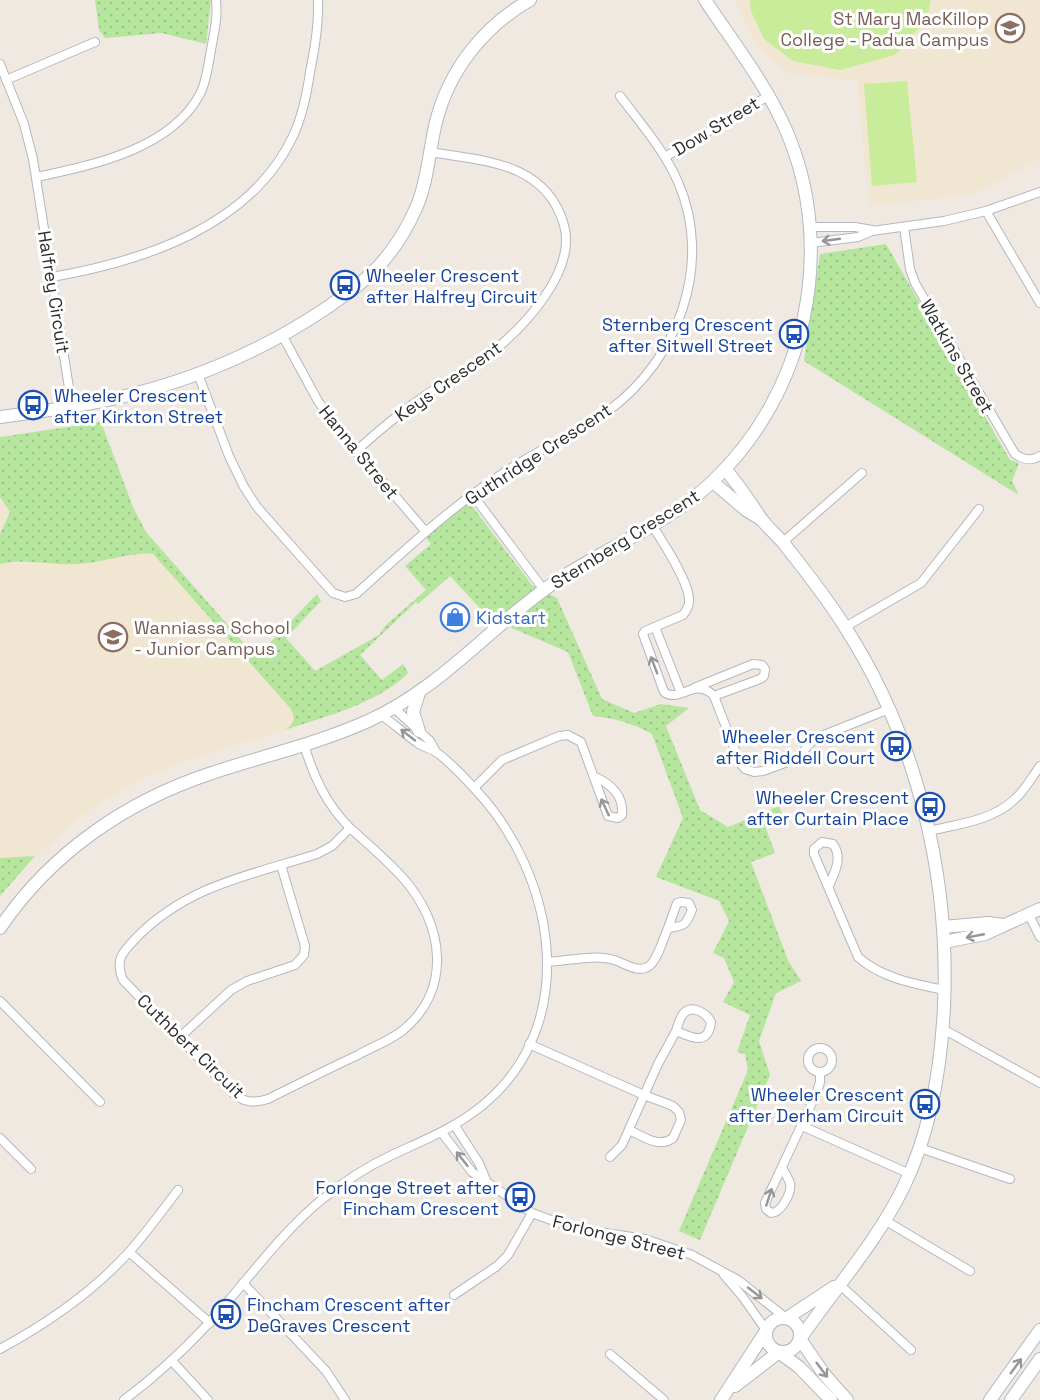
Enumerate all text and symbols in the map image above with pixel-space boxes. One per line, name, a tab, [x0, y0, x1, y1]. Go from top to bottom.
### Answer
place label: St Mary MacKillop College - Padua Campus	[780, 7, 989, 51]
school or university icon: St Mary MacKillop College - Padua Campus	[994, 12, 1026, 44]
street label: Dow Street	[669, 91, 763, 161]
street label: Halfrey Circuit	[33, 229, 75, 355]
one-way arrow	[821, 235, 841, 246]
place label: Wheeler Crescent after Halfrey Circuit	[366, 264, 538, 308]
bus stop icon: Wheeler Crescent after Halfrey Circuit	[329, 269, 361, 301]
street label: Watkins Street	[915, 295, 999, 417]
place label: Sternberg Crescent after Sitwell Street	[602, 313, 773, 357]
bus stop icon: Sternberg Crescent after Sitwell Street	[778, 318, 810, 350]
street label: Keys Crescent	[390, 336, 506, 426]
place label: Wheeler Crescent after Kirkton Street	[54, 384, 223, 428]
bus stop icon: Wheeler Crescent after Kirkton Street	[17, 389, 49, 421]
street label: Guthridge Crescent	[460, 398, 616, 510]
street label: Hanna Street	[314, 400, 404, 504]
street label: Sternberg Crescent	[546, 484, 704, 594]
shop icon: Kidstart	[439, 601, 471, 633]
place label: Kidstart	[476, 606, 546, 629]
place label: Wanniassa School - Junior Campus	[134, 616, 290, 660]
school or university icon: Wanniassa School - Junior Campus	[97, 621, 129, 653]
one-way arrow	[648, 656, 659, 675]
place label: Wheeler Crescent after Riddell Court	[716, 725, 875, 769]
one-way arrow	[400, 729, 416, 741]
bus stop icon: Wheeler Crescent after Riddell Court	[880, 730, 912, 762]
place label: Wheeler Crescent after Curtain Place	[747, 786, 909, 830]
bus stop icon: Wheeler Crescent after Curtain Place	[914, 791, 946, 823]
one-way arrow	[599, 799, 611, 817]
one-way arrow	[965, 931, 985, 942]
street label: Cuthbert Circuit	[132, 989, 250, 1103]
place label: Wheeler Crescent after Derham Circuit	[729, 1083, 904, 1127]
bus stop icon: Wheeler Crescent after Derham Circuit	[909, 1088, 941, 1120]
one-way arrow	[456, 1151, 469, 1167]
place label: Forlonge Street after Fincham Crescent	[316, 1176, 499, 1220]
bus stop icon: Forlonge Street after Fincham Crescent	[504, 1181, 536, 1213]
one-way arrow	[764, 1188, 775, 1207]
street label: Forlonge Street	[550, 1209, 688, 1265]
one-way arrow	[747, 1287, 763, 1300]
place label: Fincham Crescent after DeGraves Crescent	[247, 1293, 451, 1337]
bus stop icon: Fincham Crescent after DeGraves Crescent	[210, 1298, 242, 1330]
one-way arrow	[1010, 1358, 1022, 1374]
one-way arrow	[816, 1362, 829, 1378]

